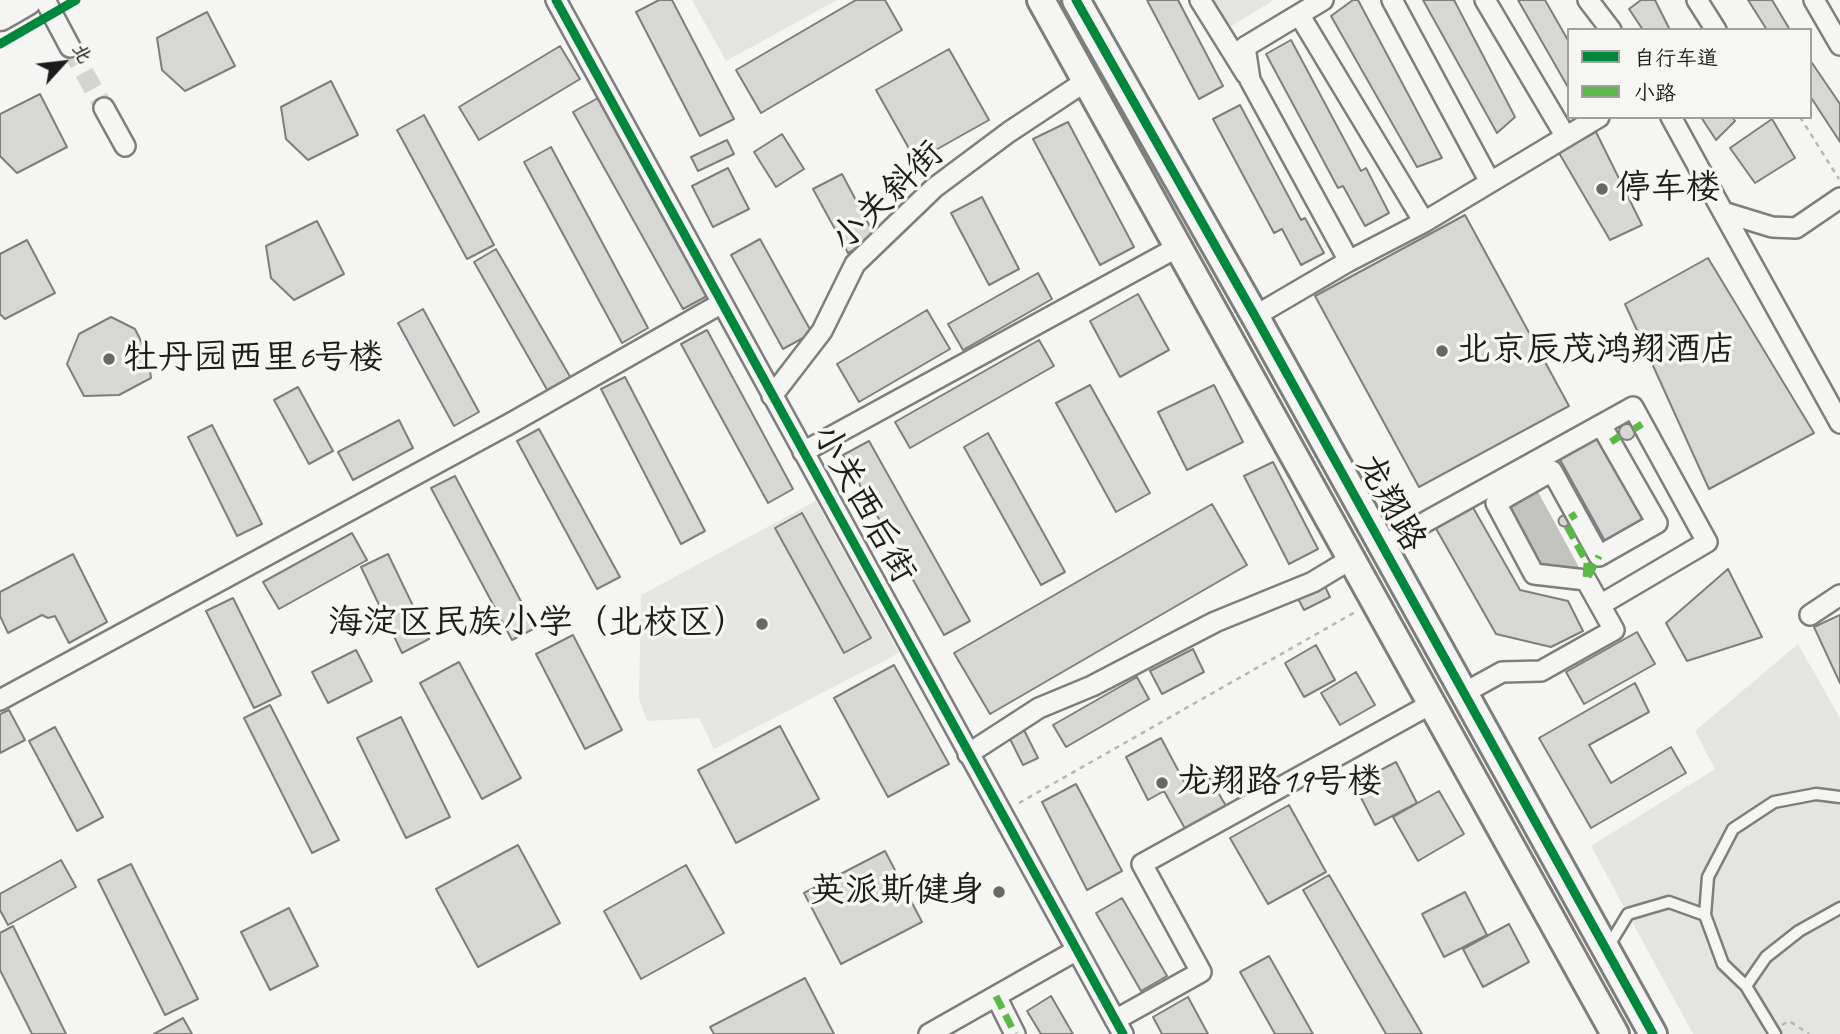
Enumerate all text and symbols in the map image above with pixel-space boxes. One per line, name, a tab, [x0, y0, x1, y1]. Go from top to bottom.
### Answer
north arrow	[28, 28, 98, 98]
legend	[1567, 28, 1812, 119]
text: 北	[67, 40, 97, 67]
text: 自行车道	[1634, 45, 1718, 71]
text: 小路	[1634, 80, 1676, 106]
street label: 小关斜街	[823, 133, 953, 261]
place label: 停车楼	[1616, 168, 1721, 210]
marker: 停车楼	[1594, 181, 1610, 197]
place label: 北京辰茂鸿翔酒店	[1456, 330, 1736, 372]
place label: 牡丹园西里6号楼	[123, 338, 384, 380]
marker: 北京辰茂鸿翔酒店	[1434, 343, 1450, 359]
marker: 牡丹园西里6号楼	[101, 351, 117, 367]
street label: 小关西后街	[802, 417, 924, 591]
street label: 龙翔路	[1346, 447, 1434, 559]
place label: 海淀区民族小学（北校区）	[328, 603, 748, 645]
marker: 海淀区民族小学（北校区）	[754, 616, 770, 632]
place label: 龙翔路19号楼	[1176, 762, 1382, 804]
marker: 龙翔路19号楼	[1154, 775, 1170, 791]
place label: 英派斯健身	[810, 871, 985, 913]
marker: 英派斯健身	[991, 884, 1007, 900]

